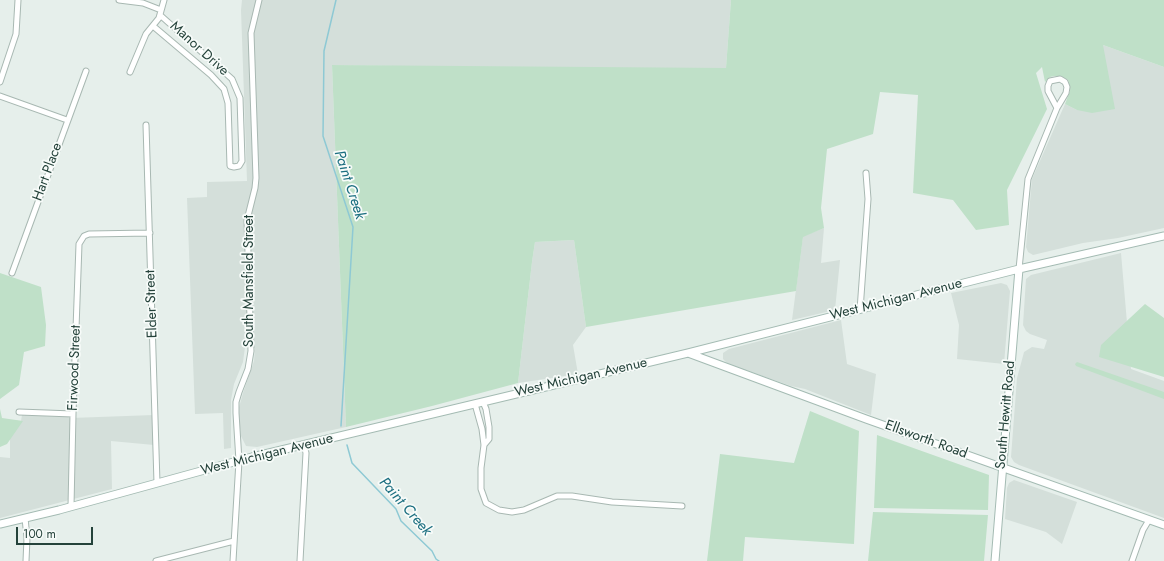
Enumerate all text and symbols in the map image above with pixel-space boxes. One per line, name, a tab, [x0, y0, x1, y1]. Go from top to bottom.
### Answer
street label: Manor Drive	[166, 18, 232, 80]
street label: Hart Place	[30, 141, 66, 203]
water label: Paint Creek	[329, 148, 369, 222]
street label: South Mansfield Street	[242, 215, 258, 347]
street label: Elder Street	[142, 269, 162, 339]
street label: West Michigan Avenue	[828, 275, 964, 325]
street label: Firwood Street	[65, 325, 85, 411]
street label: West Michigan Avenue	[513, 355, 649, 401]
street label: South Hewitt Road	[993, 360, 1019, 470]
street label: Ellsworth Road	[882, 417, 970, 463]
street label: West Michigan Avenue	[199, 430, 335, 480]
water label: Paint Creek	[375, 474, 435, 540]
scale bar	[18, 519, 95, 545]
text: 100 m	[23, 525, 56, 543]

